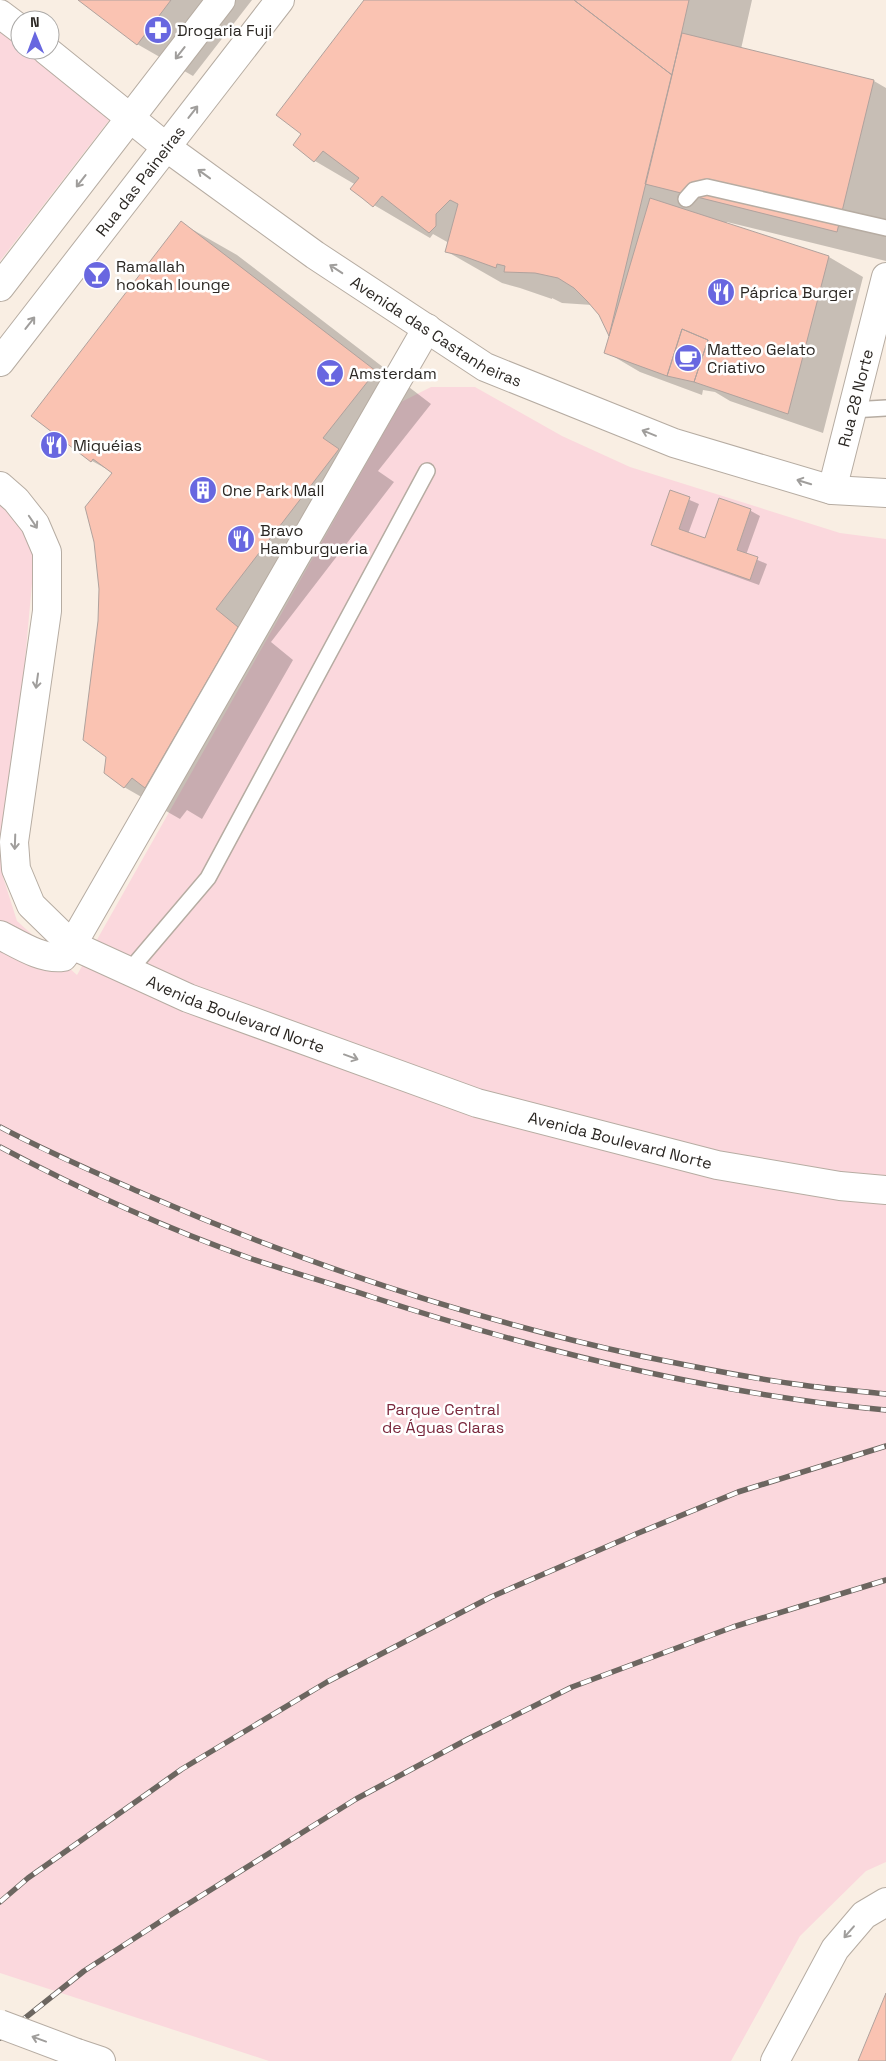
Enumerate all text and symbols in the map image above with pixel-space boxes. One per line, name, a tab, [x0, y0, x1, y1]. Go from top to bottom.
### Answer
north arrow	[10, 10, 60, 60]
text: N	[30, 13, 40, 31]
pharmacy icon: Drogaria Fuji	[143, 15, 173, 45]
place label: Drogaria Fuji	[177, 20, 272, 41]
one-way arrow	[175, 46, 186, 59]
one-way arrow	[188, 106, 199, 119]
street label: Rua das Paineiras	[91, 122, 190, 241]
one-way arrow	[197, 169, 211, 179]
one-way arrow	[76, 174, 86, 188]
place label: Ramallah hookah lounge	[116, 256, 230, 295]
bar icon: Ramallah hookah lounge	[82, 260, 112, 290]
one-way arrow	[329, 264, 343, 274]
street label: Avenida das Castanheiras	[346, 271, 525, 392]
restaurant icon: Páprica Burger	[706, 277, 736, 307]
place label: Páprica Burger	[740, 282, 854, 303]
one-way arrow	[24, 317, 35, 330]
place label: Matteo Gelato Criativo	[707, 339, 816, 378]
cafe icon: Matteo Gelato Criativo	[673, 343, 703, 373]
street label: Rua 28 Norte	[833, 347, 878, 449]
bar icon: Amsterdam	[315, 358, 345, 388]
place label: Amsterdam	[349, 363, 437, 384]
one-way arrow	[642, 427, 657, 437]
restaurant icon: Miquéias	[39, 430, 69, 460]
place label: Miquéias	[73, 435, 142, 456]
building icon: One Park Mall	[188, 475, 218, 505]
one-way arrow	[796, 476, 812, 486]
place label: One Park Mall	[222, 480, 324, 501]
one-way arrow	[28, 515, 38, 529]
place label: Bravo Hamburgueria	[260, 520, 368, 559]
restaurant icon: Bravo Hamburgueria	[226, 524, 256, 554]
one-way arrow	[32, 672, 42, 688]
one-way arrow	[10, 833, 20, 849]
street label: Avenida Boulevard Norte	[143, 971, 328, 1058]
one-way arrow	[343, 1053, 359, 1062]
street label: Avenida Boulevard Norte	[526, 1107, 714, 1174]
park label: Parque Central de Águas Claras	[382, 1399, 504, 1438]
one-way arrow	[843, 1926, 855, 1939]
one-way arrow	[31, 2034, 47, 2043]

